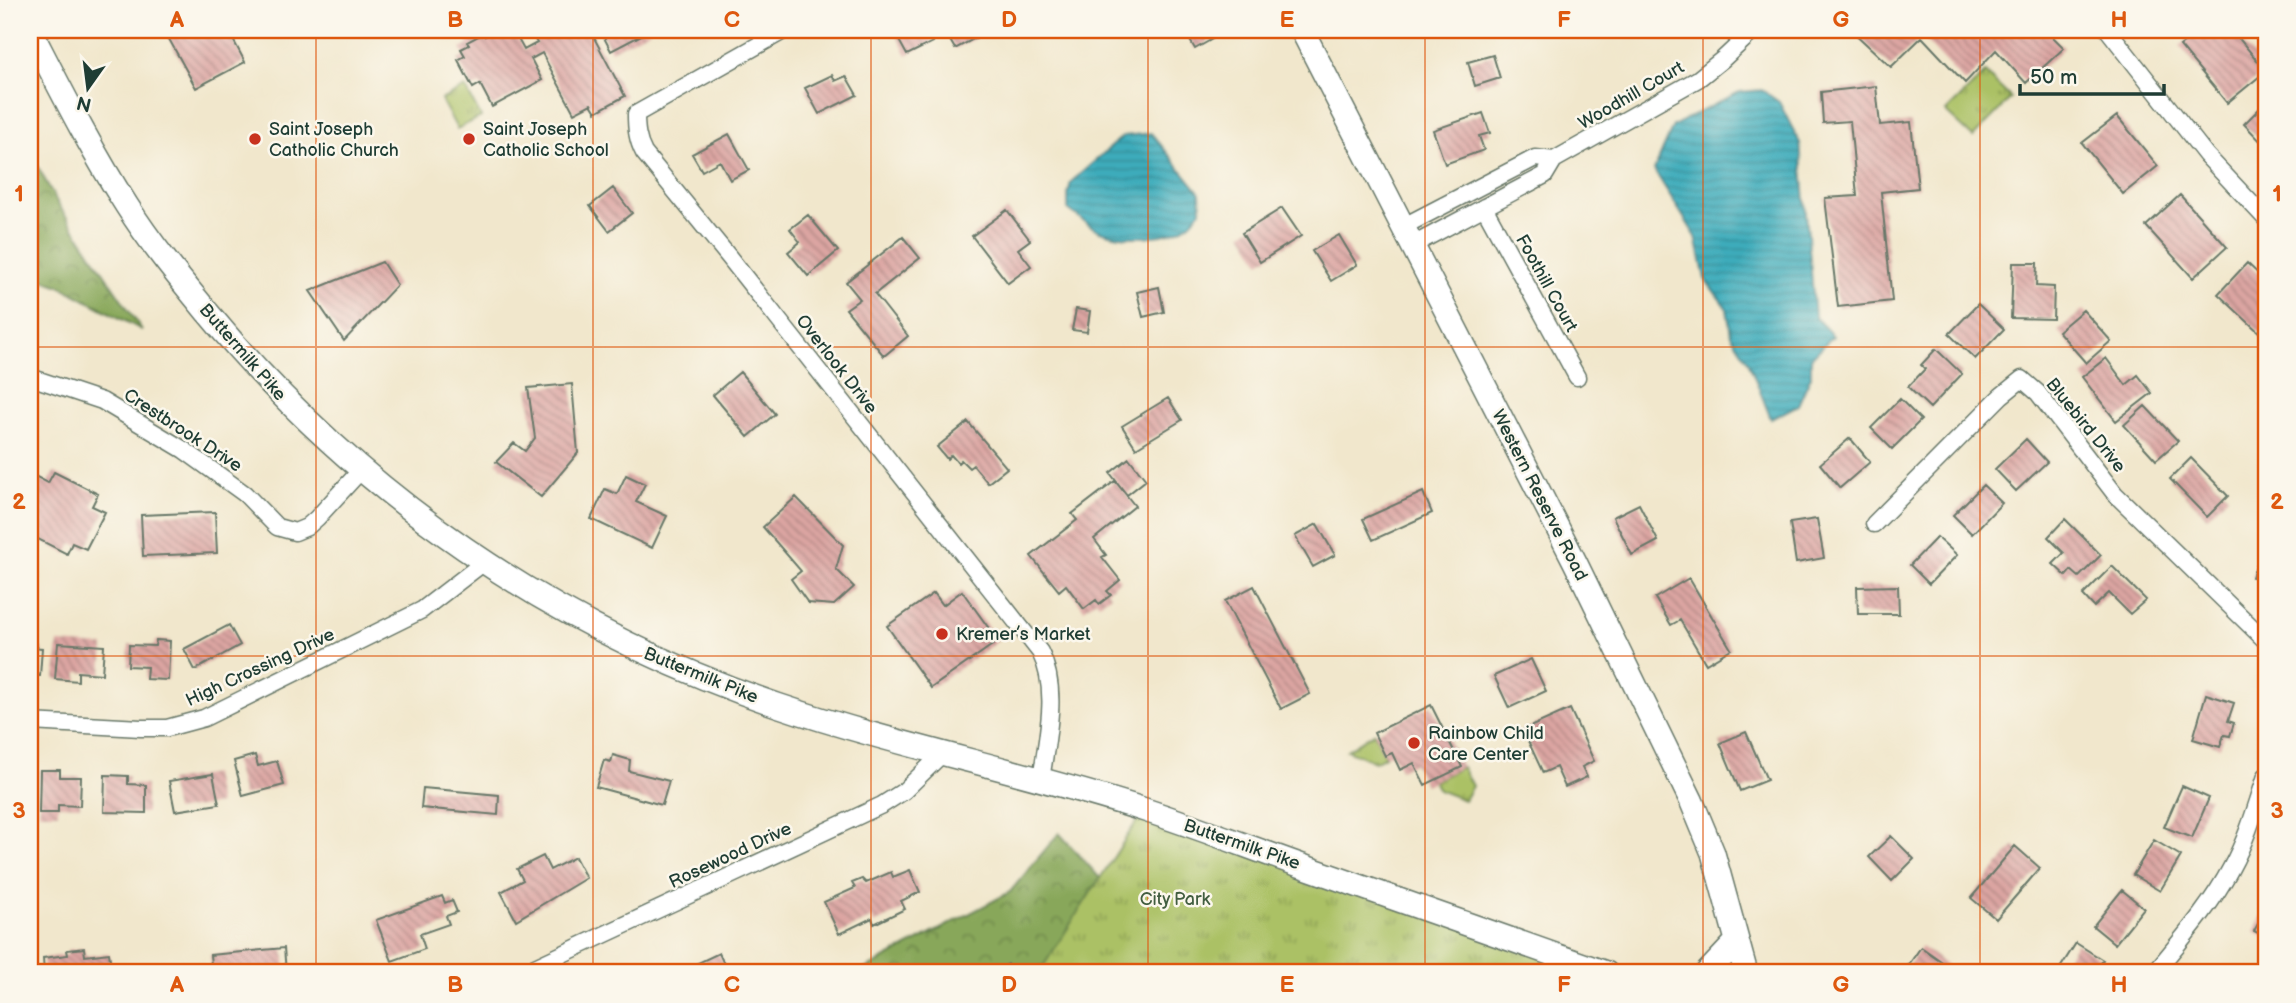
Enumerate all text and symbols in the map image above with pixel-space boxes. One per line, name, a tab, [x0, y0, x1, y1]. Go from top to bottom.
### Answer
text: A	[169, 6, 185, 34]
text: B	[447, 6, 463, 34]
text: C	[724, 6, 740, 34]
text: D	[1001, 6, 1017, 34]
text: E	[1280, 6, 1295, 34]
text: F	[1557, 6, 1571, 34]
text: G	[1833, 6, 1850, 34]
text: H	[2110, 6, 2128, 34]
north arrow	[52, 52, 122, 122]
scale bar	[2020, 52, 2163, 96]
street label: Woodhill Court	[1575, 57, 1688, 134]
text: 50 m	[2030, 65, 2077, 90]
text: N	[75, 90, 94, 116]
place label: Saint Joseph Catholic Church	[269, 119, 399, 161]
place label: Saint Joseph Catholic School	[483, 119, 609, 161]
marker: Saint Joseph Catholic Church	[247, 131, 263, 147]
marker: Saint Joseph Catholic School	[461, 131, 477, 147]
text: 1	[14, 180, 24, 208]
text: 1	[2272, 180, 2282, 208]
street label: Foothill Court	[1511, 231, 1582, 336]
street label: Buttermilk Pike	[195, 300, 291, 405]
street label: Overlook Drive	[791, 311, 882, 418]
street label: Bluebird Drive	[2041, 374, 2130, 477]
street label: Crestbrook Drive	[120, 384, 246, 477]
street label: Western Reserve Road	[1487, 406, 1592, 584]
text: 2	[12, 488, 26, 516]
text: 2	[2270, 488, 2284, 516]
street label: High Crossing Drive	[183, 624, 338, 711]
place label: Kremer’s Market	[956, 624, 1091, 645]
marker: Kremer’s Market	[934, 626, 950, 642]
street label: Buttermilk Pike	[641, 643, 761, 708]
place label: Rainbow Child Care Center	[1428, 723, 1544, 765]
marker: Rainbow Child Care Center	[1406, 735, 1422, 751]
text: 3	[12, 797, 26, 825]
text: 3	[2270, 797, 2284, 825]
street label: Buttermilk Pike	[1181, 815, 1303, 874]
street label: Rosewood Drive	[666, 818, 795, 893]
park label: City Park	[1140, 889, 1210, 910]
text: A	[169, 971, 185, 999]
text: B	[447, 971, 463, 999]
text: C	[724, 971, 740, 999]
text: D	[1001, 971, 1017, 999]
text: E	[1280, 971, 1295, 999]
text: F	[1557, 971, 1571, 999]
text: G	[1833, 971, 1850, 999]
text: H	[2110, 971, 2128, 999]

